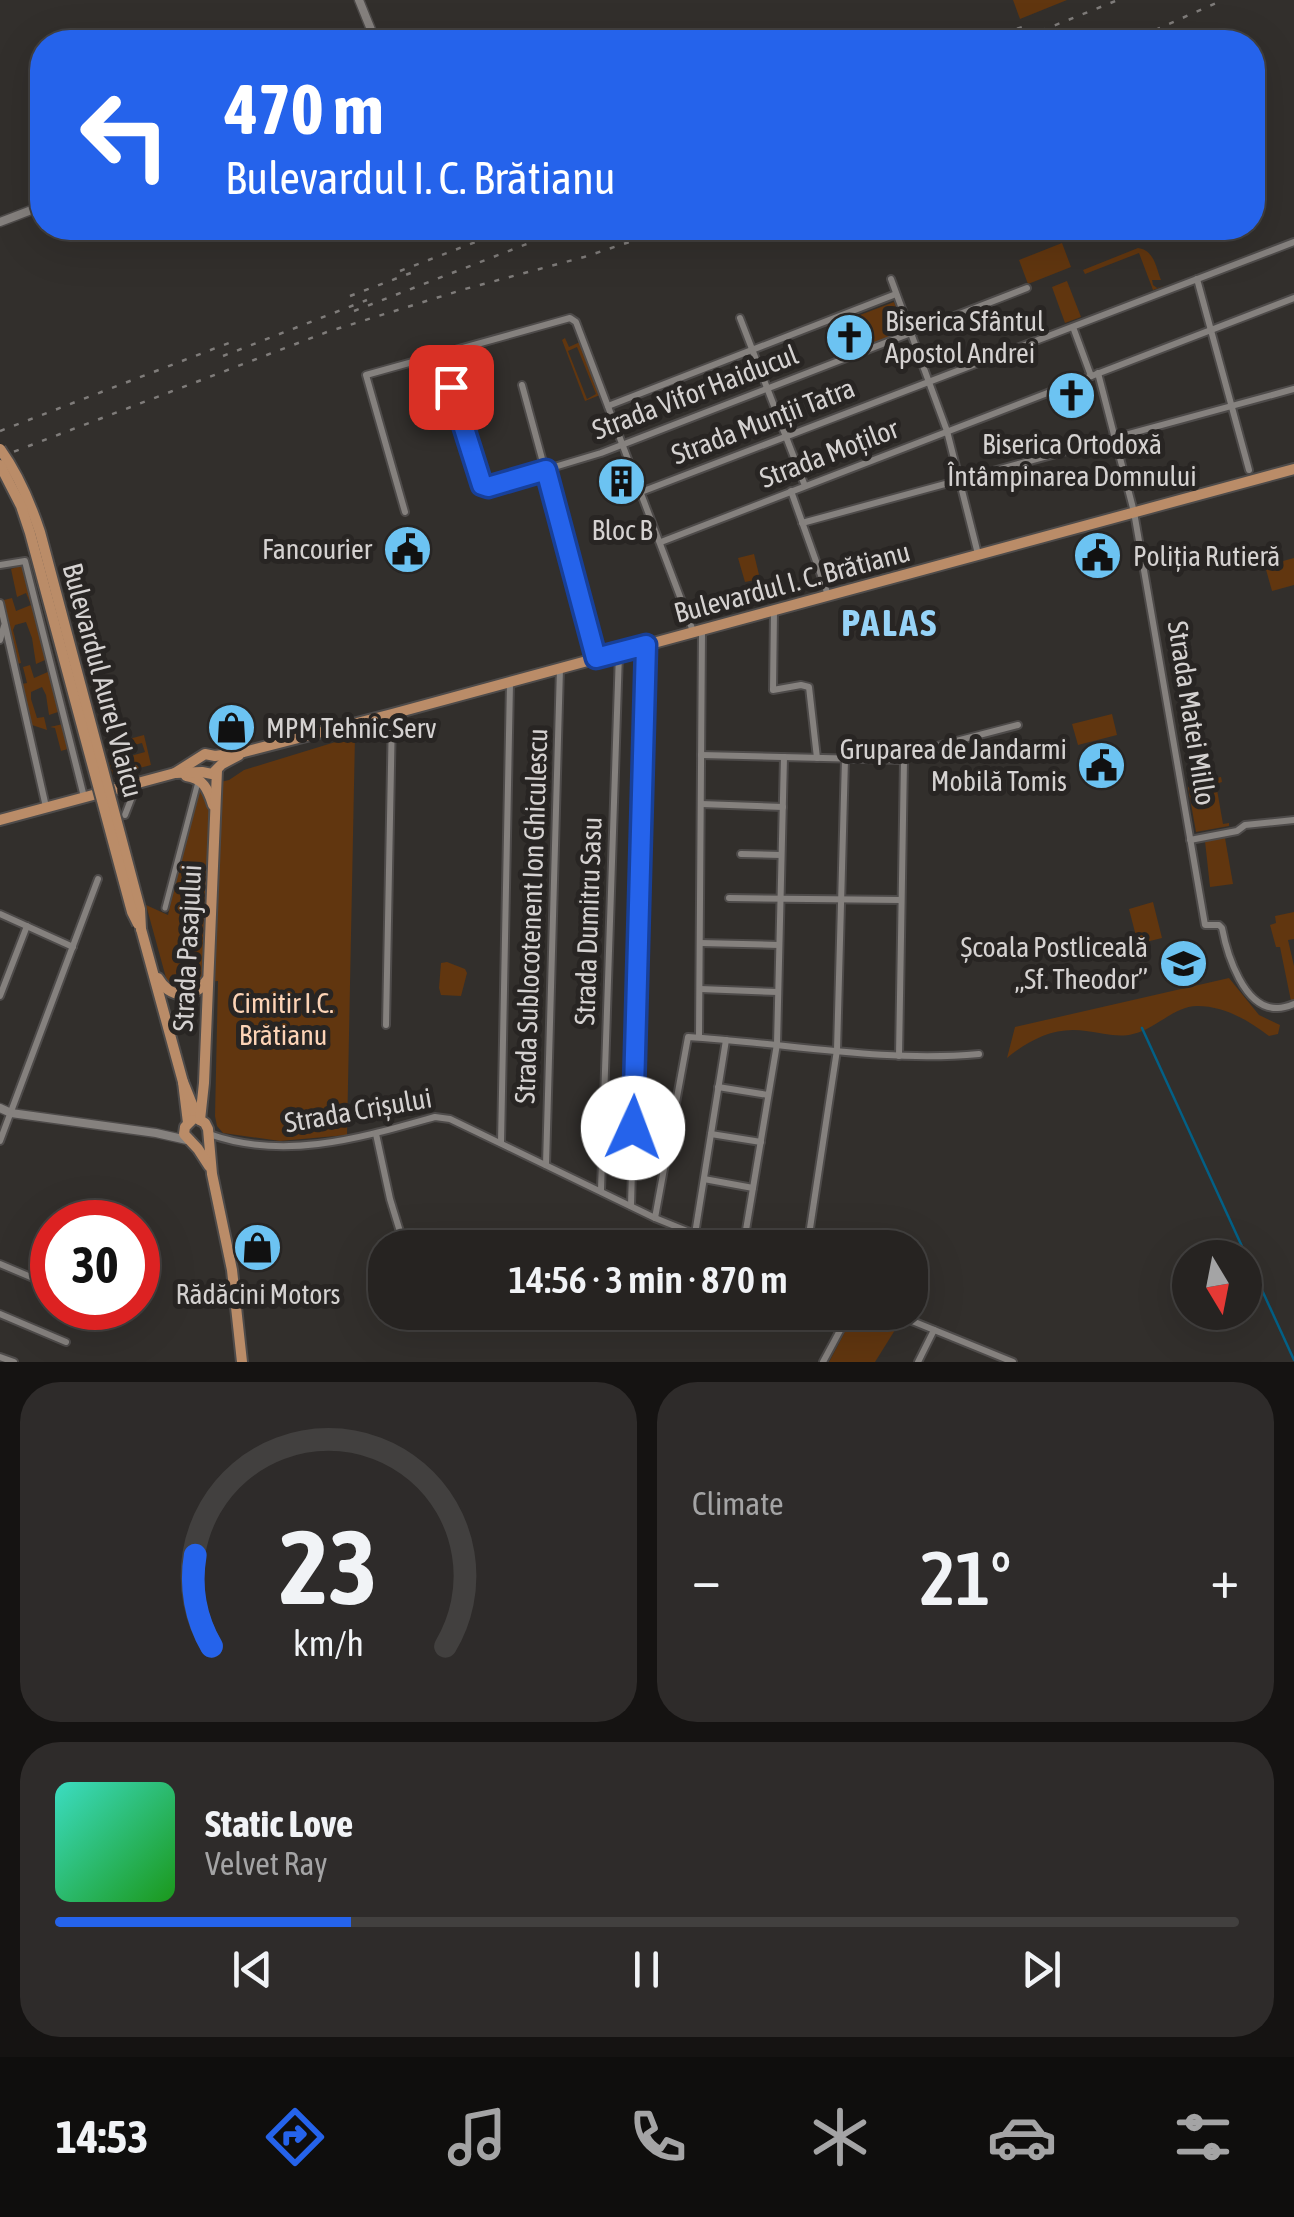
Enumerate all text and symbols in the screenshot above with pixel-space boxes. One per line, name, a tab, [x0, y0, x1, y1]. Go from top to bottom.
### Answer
text: 470 m	[225, 69, 384, 149]
icon: left	[60, 70, 190, 200]
text: Bulevardul I. C. Brătianu	[225, 152, 615, 204]
place label: Biserica Sfântul Apostol Andrei	[885, 305, 1045, 369]
church icon: Biserica Sfântul Apostol Andrei	[824, 311, 876, 363]
street label: Strada Vifor Haiducul	[588, 338, 803, 446]
pin	[409, 345, 494, 430]
icon: arrive	[424, 360, 479, 415]
church icon: Biserica Ortodoxă Întâmpinarea Domnului	[1046, 370, 1098, 422]
street label: Strada Munții Tatra	[667, 371, 859, 471]
street label: Strada Moților	[755, 412, 903, 494]
place label: Biserica Ortodoxă Întâmpinarea Domnului	[947, 428, 1197, 492]
building icon: Bloc B	[596, 456, 648, 508]
place label: Bloc B	[591, 514, 653, 546]
public building icon: Fancourier	[381, 523, 433, 575]
public building icon: Poliția Rutieră	[1072, 530, 1124, 582]
place label: Fancourier	[262, 533, 373, 565]
street label: Bulevardul I. C. Brătianu	[671, 535, 913, 629]
place label: Poliția Rutieră	[1133, 540, 1280, 572]
street label: Bulevardul Aurel Vlaicu	[56, 560, 150, 800]
district label: PALAS	[841, 601, 939, 644]
street label: Strada Matei Millo	[1162, 619, 1222, 807]
shop icon: MPM Tehnic Serv	[205, 702, 257, 754]
place label: MPM Tehnic Serv	[266, 712, 436, 744]
street label: Strada Sublocotenent Ion Ghiculescu	[508, 728, 554, 1104]
place label: Gruparea de Jandarmi Mobilă Tomis	[840, 733, 1067, 797]
public building icon: Gruparea de Jandarmi Mobilă Tomis	[1076, 739, 1128, 791]
street label: Strada Dumitru Sasu	[568, 816, 608, 1026]
street label: Strada Pasajului	[167, 864, 207, 1032]
place label: Școala Postliceală „Sf. Theodor”	[960, 931, 1148, 995]
school or university icon: Școala Postliceală „Sf. Theodor”	[1157, 937, 1209, 989]
park label: Cimitir I.C. Brătianu	[232, 987, 334, 1051]
position arrow	[581, 1076, 685, 1180]
street label: Strada Crișului	[282, 1081, 434, 1139]
speed limit sign: 30	[30, 1200, 160, 1330]
shop icon: Rădăcini Motors	[232, 1221, 284, 1273]
north arrow	[1172, 1240, 1262, 1330]
map controls	[1172, 1240, 1262, 1330]
text: 14:56 · 3 min · 870 m	[508, 1258, 788, 1301]
place label: Rădăcini Motors	[176, 1278, 340, 1310]
text: Climate	[692, 1485, 784, 1522]
text: 23	[280, 1507, 377, 1626]
text: 21°	[920, 1535, 1011, 1621]
text: −	[692, 1547, 721, 1610]
text: +	[1210, 1547, 1239, 1610]
text: km/h	[293, 1623, 364, 1664]
text: Static Love	[205, 1802, 353, 1845]
text: Velvet Ray	[205, 1845, 327, 1882]
icon: previous	[225, 1942, 280, 1997]
icon: pause	[619, 1942, 674, 1997]
icon: next	[1014, 1942, 1069, 1997]
icon: directions	[260, 2102, 330, 2172]
icon: music	[442, 2102, 512, 2172]
icon: phone	[623, 2102, 693, 2172]
icon: climate	[805, 2102, 875, 2172]
icon: car	[987, 2102, 1057, 2172]
icon: filters	[1168, 2102, 1238, 2172]
text: 14:53	[56, 2111, 148, 2163]

